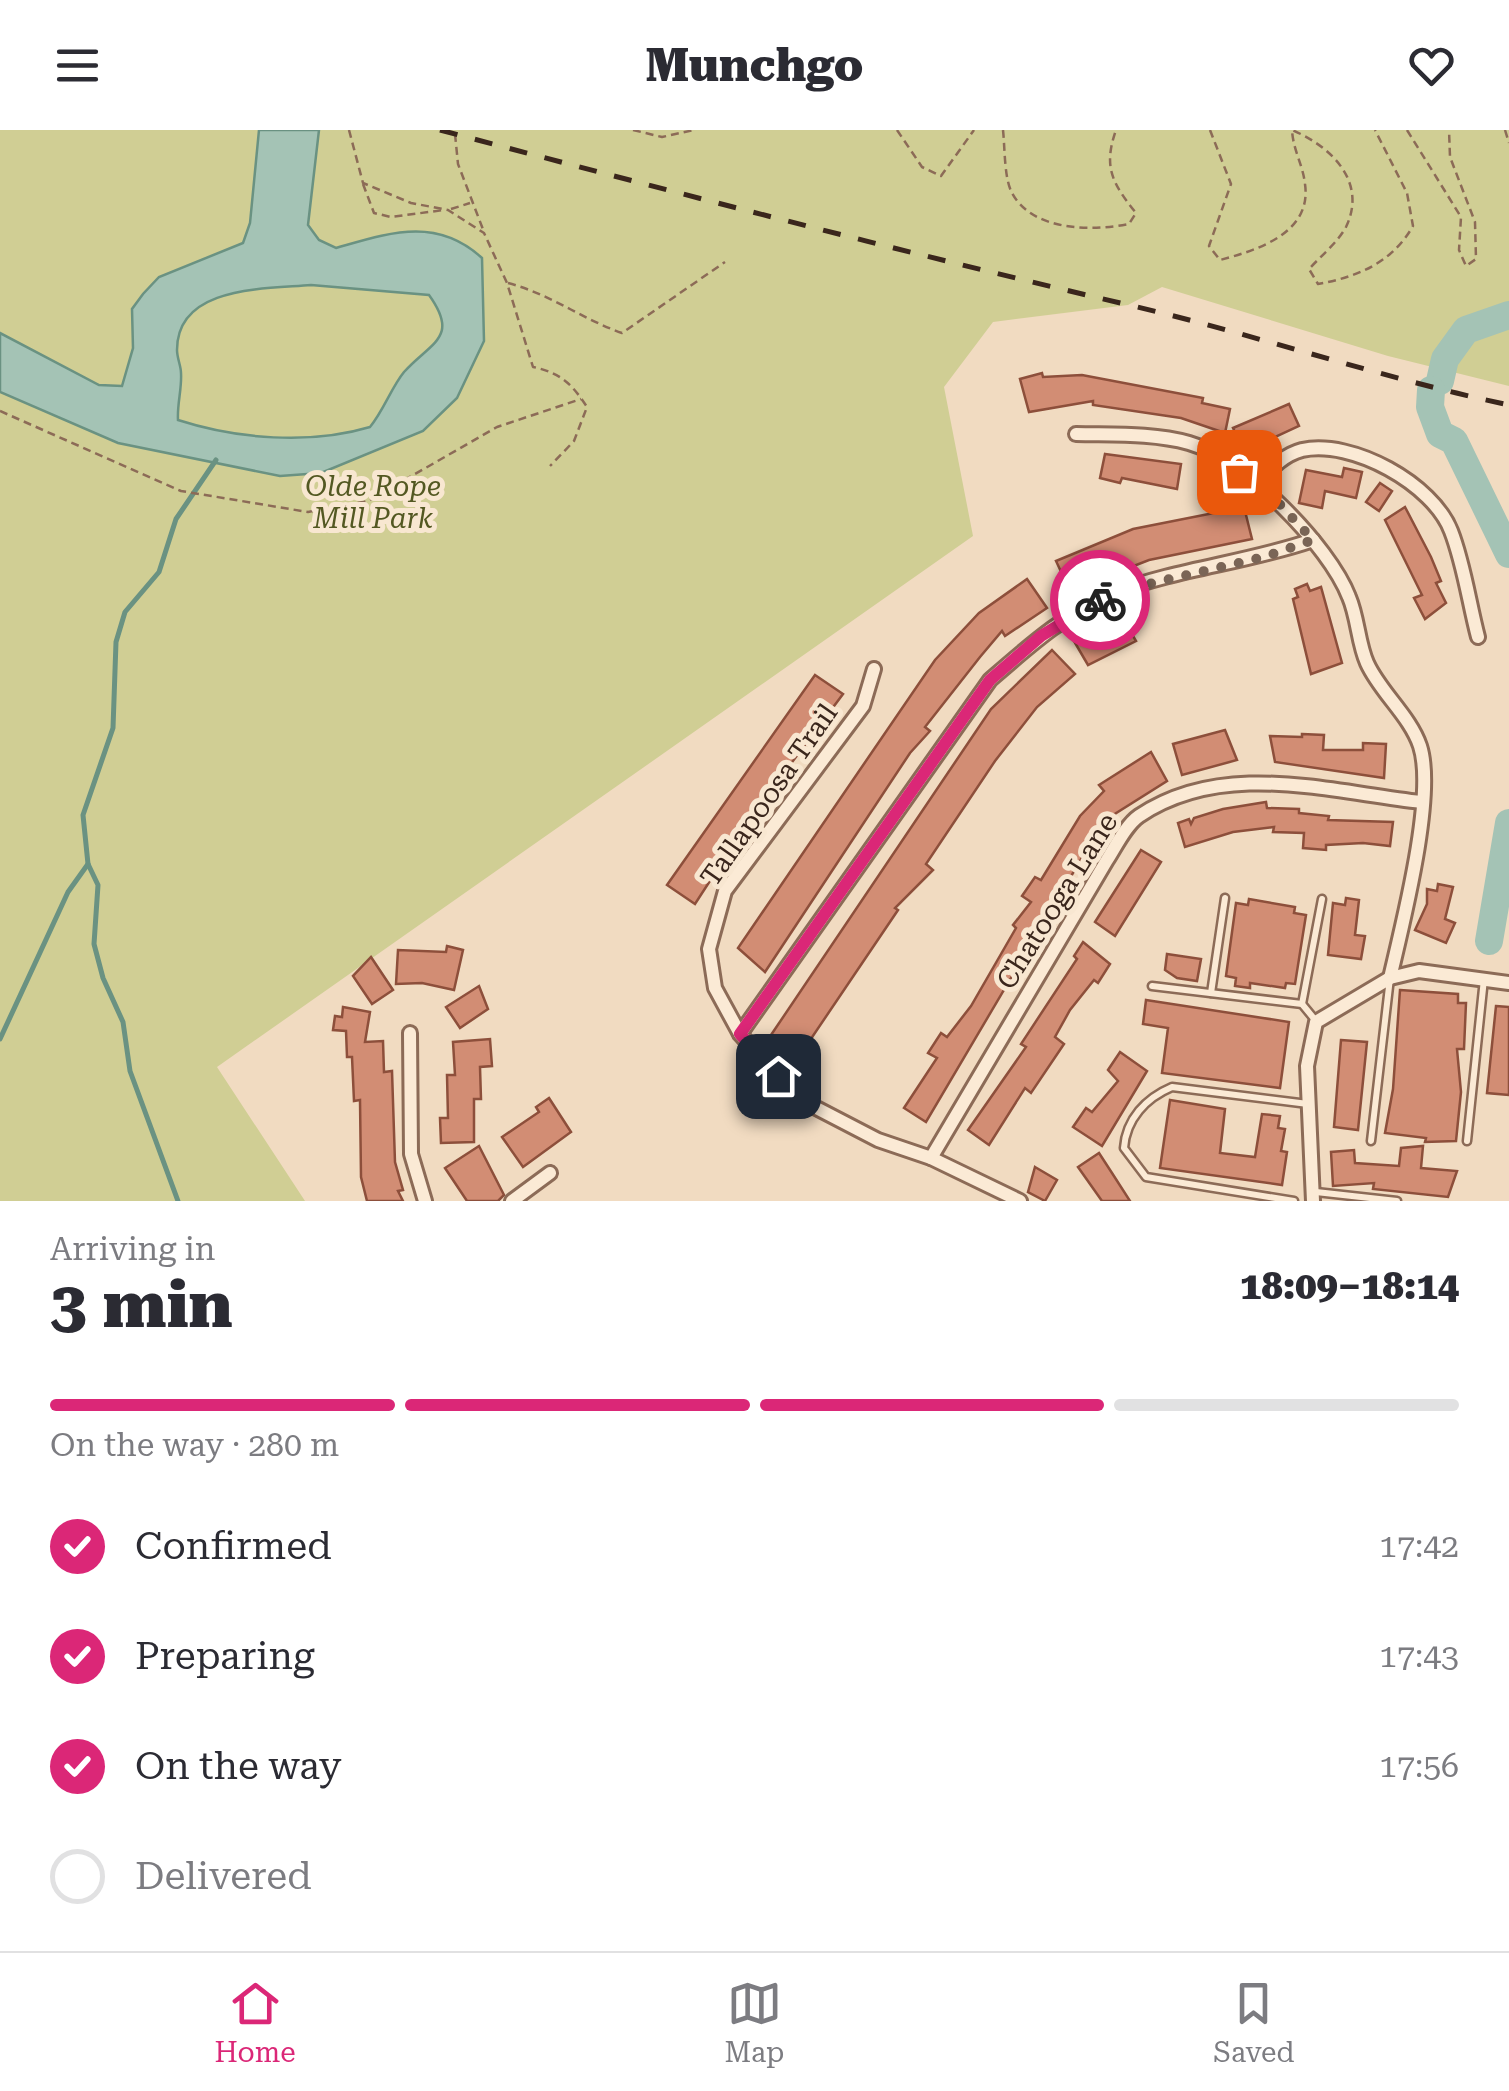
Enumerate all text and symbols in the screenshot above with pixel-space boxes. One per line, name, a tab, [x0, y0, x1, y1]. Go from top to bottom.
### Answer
icon: menu	[50, 38, 105, 93]
icon: heart	[1404, 38, 1459, 93]
text: Munchgo	[646, 39, 863, 92]
pin	[1197, 430, 1282, 515]
icon: bag	[1212, 445, 1267, 500]
park label: Olde Rope Mill Park	[305, 470, 441, 535]
courier	[1050, 550, 1150, 650]
icon: bike	[1073, 573, 1128, 628]
street label: Tallapoosa Trail	[694, 697, 844, 893]
street label: Chatooga Lane	[990, 807, 1124, 995]
pin	[736, 1034, 821, 1119]
icon: home	[751, 1049, 806, 1104]
text: Arriving in	[50, 1230, 215, 1268]
text: 18:09–18:14	[1240, 1264, 1459, 1308]
text: 3 min	[50, 1267, 233, 1343]
text: On the way · 280 m	[50, 1426, 339, 1464]
icon: check	[50, 1519, 105, 1574]
text: Confirmed	[135, 1524, 332, 1568]
text: 17:42	[1379, 1527, 1459, 1565]
icon: check	[50, 1629, 105, 1684]
text: Preparing	[135, 1634, 315, 1678]
text: 17:43	[1379, 1637, 1459, 1675]
icon: check	[50, 1739, 105, 1794]
text: On the way	[135, 1744, 341, 1788]
text: 17:56	[1379, 1747, 1459, 1785]
text: Delivered	[135, 1854, 312, 1898]
tab: Home	[214, 1976, 296, 2069]
tab: Map	[725, 1976, 784, 2069]
tab: Saved	[1213, 1976, 1295, 2069]

